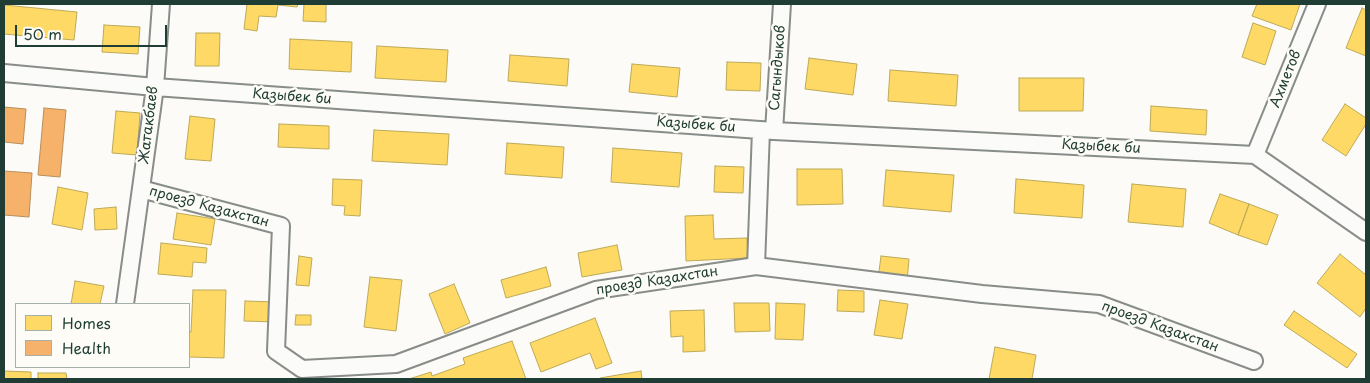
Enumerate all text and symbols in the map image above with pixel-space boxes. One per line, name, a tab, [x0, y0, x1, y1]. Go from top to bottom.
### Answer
scale bar	[18, 15, 170, 47]
text: 50 m	[23, 22, 62, 45]
street label: Сагындыков	[767, 25, 789, 111]
street label: Ахметов	[1267, 48, 1305, 110]
street label: Жатакбаев	[136, 85, 162, 165]
street label: Казыбек би	[252, 86, 332, 108]
street label: Казыбек би	[656, 114, 736, 136]
street label: Казыбек би	[1061, 137, 1141, 157]
street label: проезд Казахстан	[147, 183, 271, 231]
street label: проезд Казахстан	[595, 263, 719, 299]
street label: проезд Казахстан	[1099, 298, 1221, 356]
legend	[15, 303, 190, 368]
text: Homes	[62, 311, 111, 334]
text: Health	[62, 336, 111, 359]

